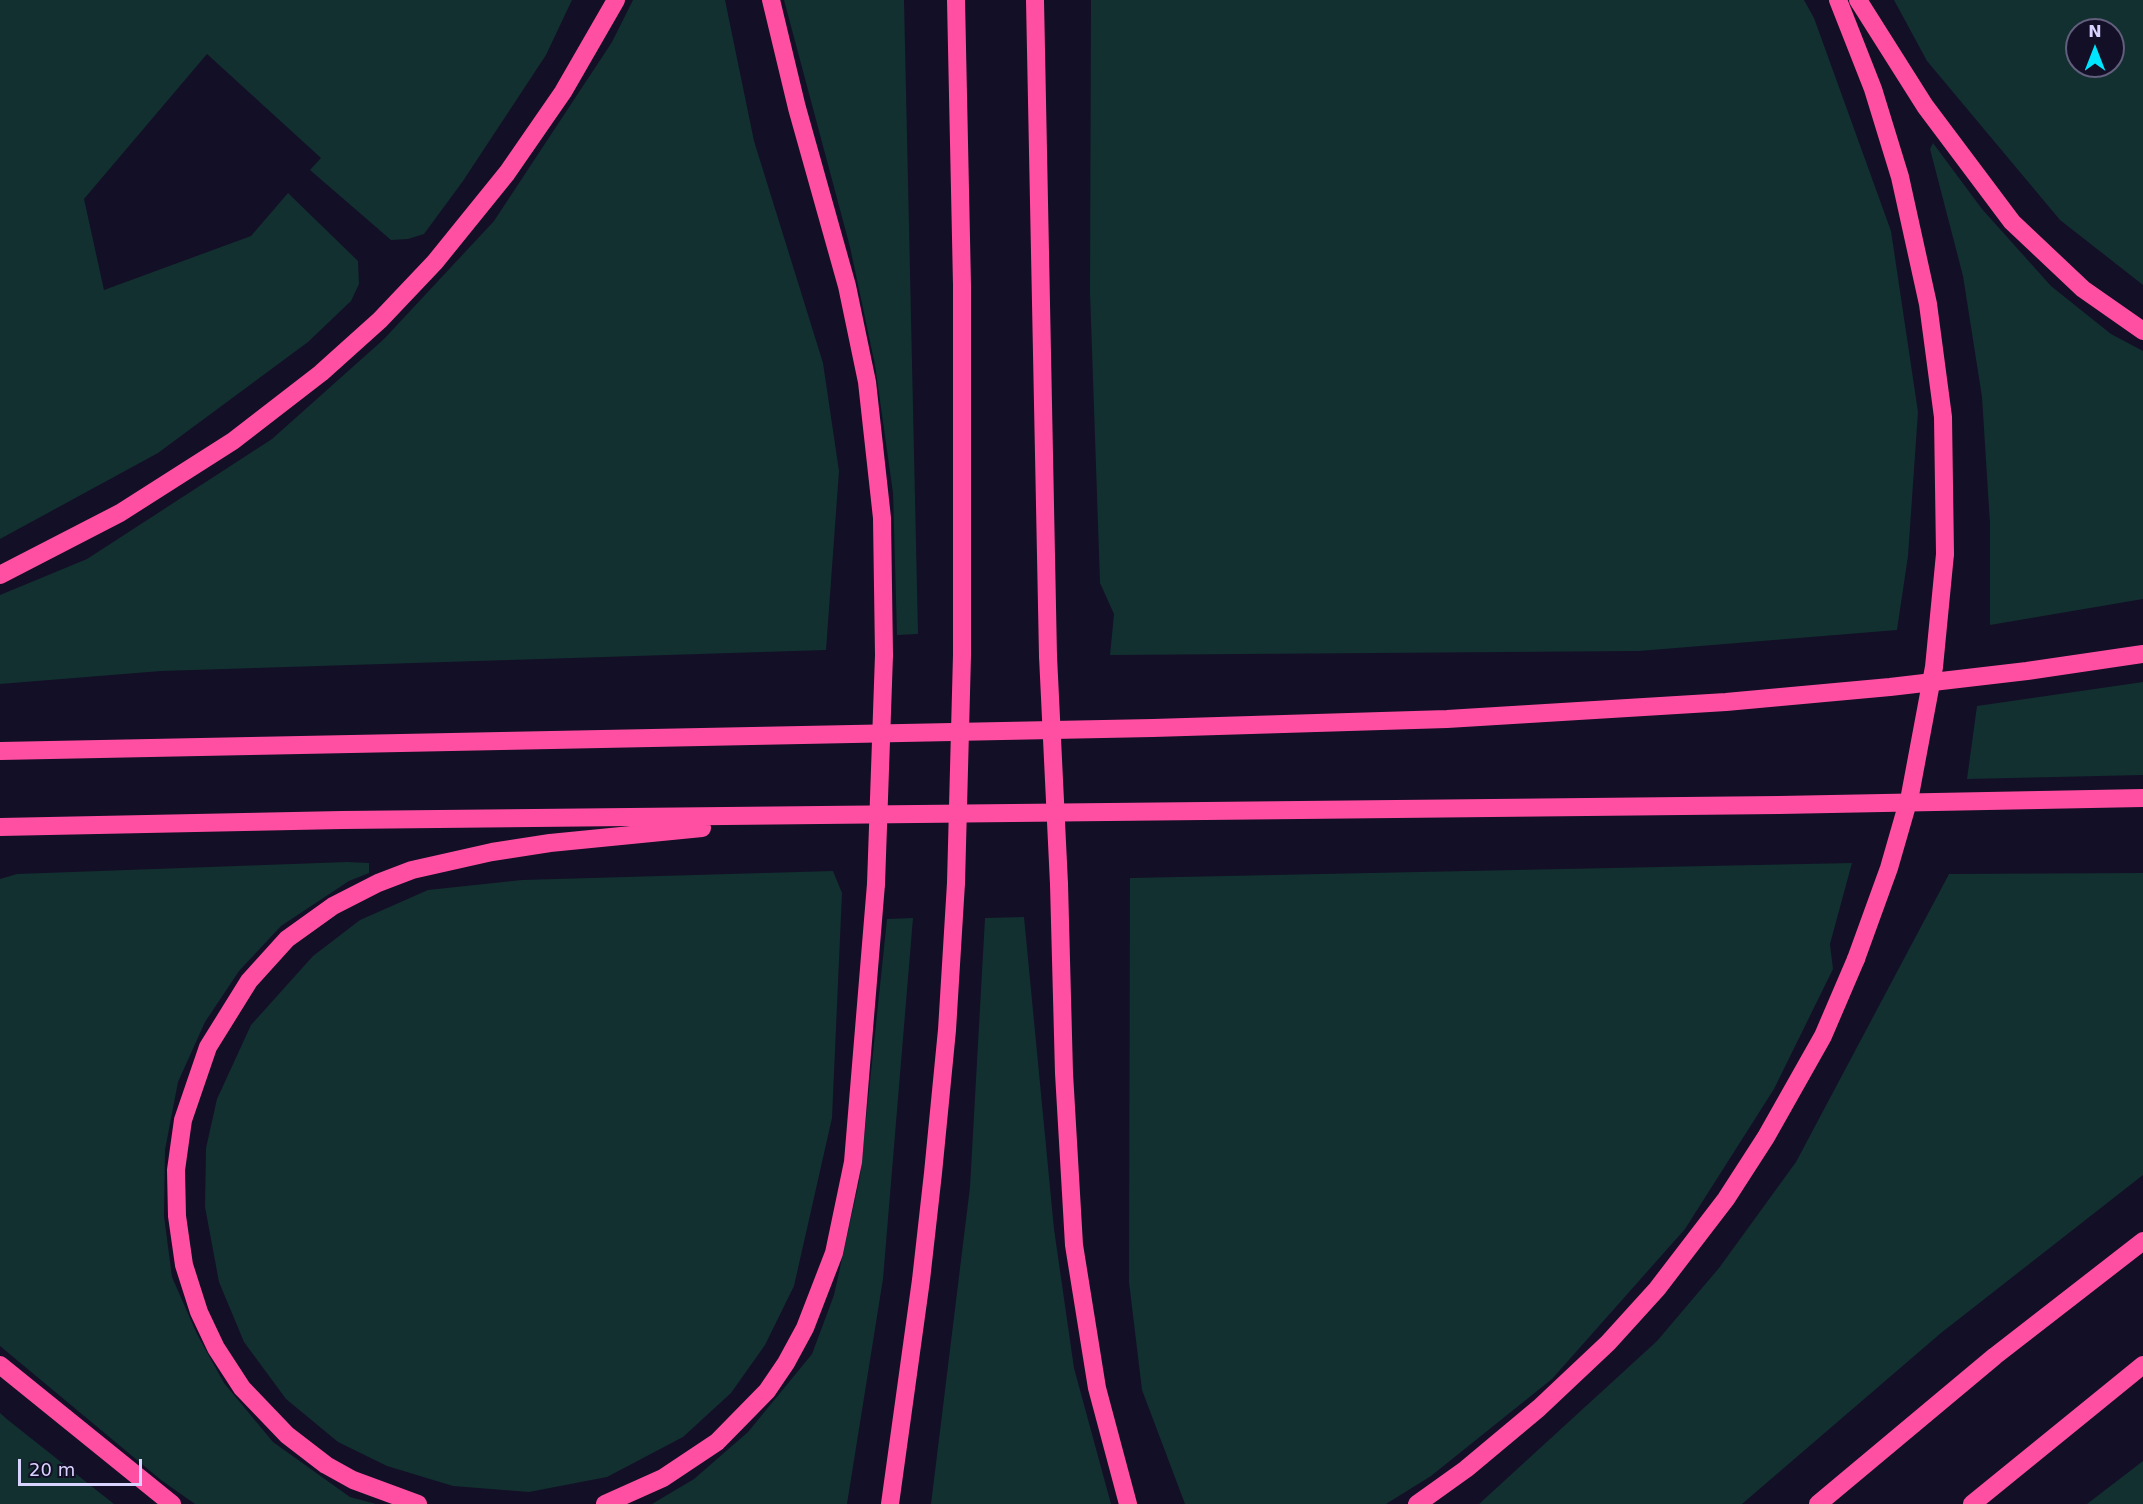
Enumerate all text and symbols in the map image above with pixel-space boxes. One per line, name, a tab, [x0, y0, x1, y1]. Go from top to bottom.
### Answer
north arrow	[2065, 18, 2125, 78]
text: N	[2088, 22, 2102, 41]
scale bar	[21, 1447, 146, 1485]
text: 20 m	[29, 1459, 75, 1480]

